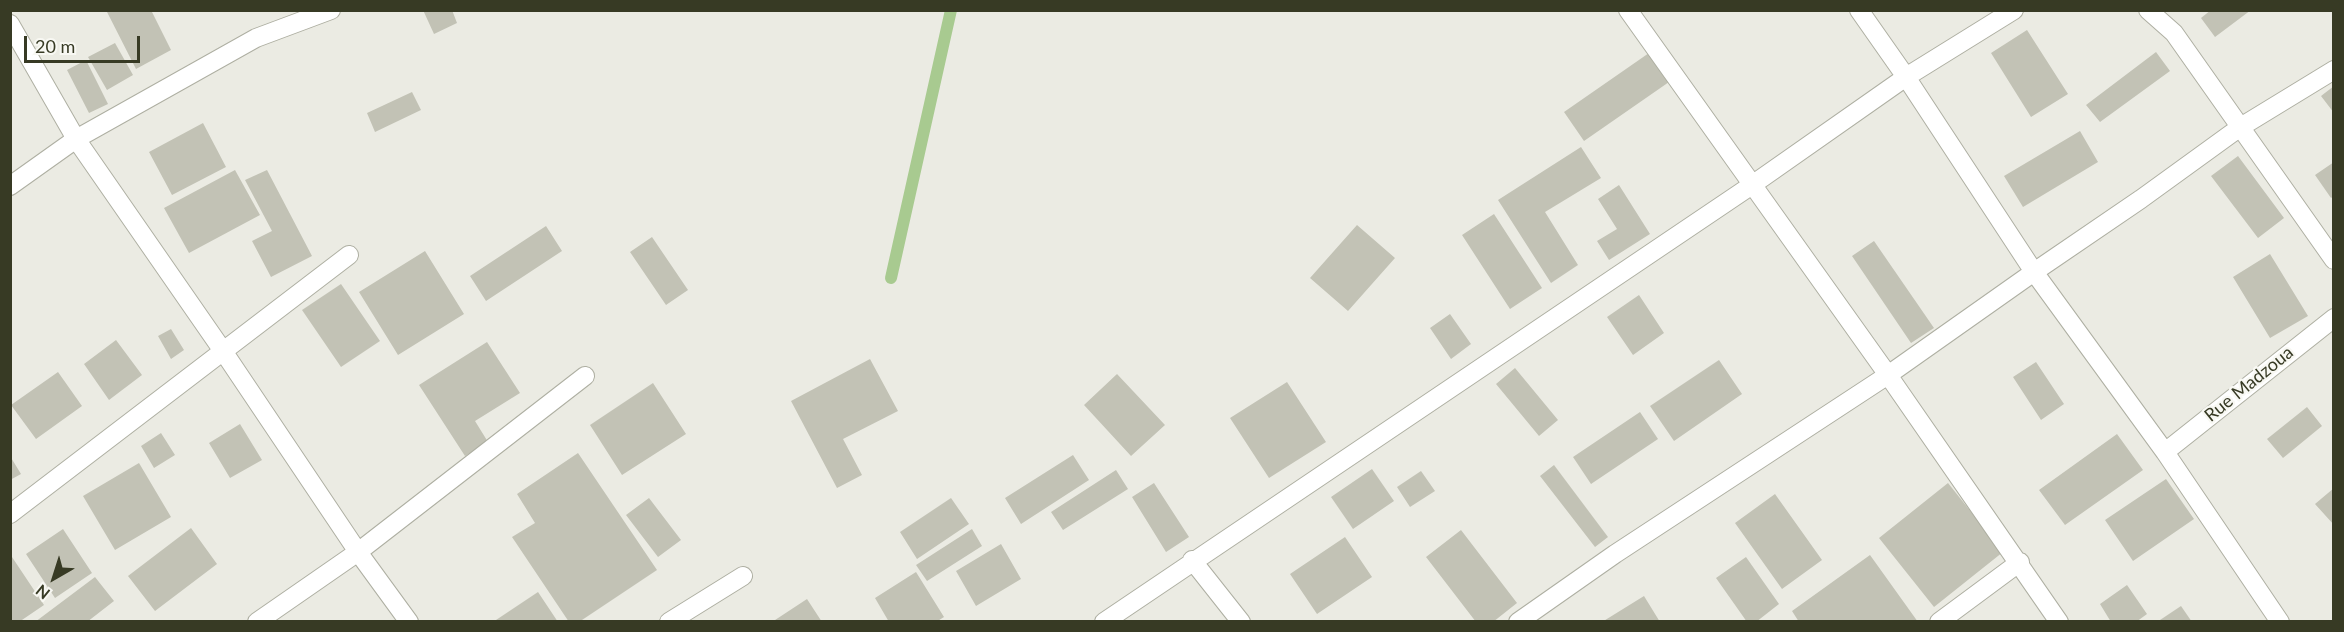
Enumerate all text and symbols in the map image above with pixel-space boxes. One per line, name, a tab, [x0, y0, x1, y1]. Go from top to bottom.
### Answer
scale bar	[27, 24, 142, 62]
text: 20 m	[35, 35, 75, 57]
street label: Rue Madzoua	[2200, 342, 2298, 426]
north arrow	[24, 548, 84, 608]
text: N	[32, 581, 53, 604]

